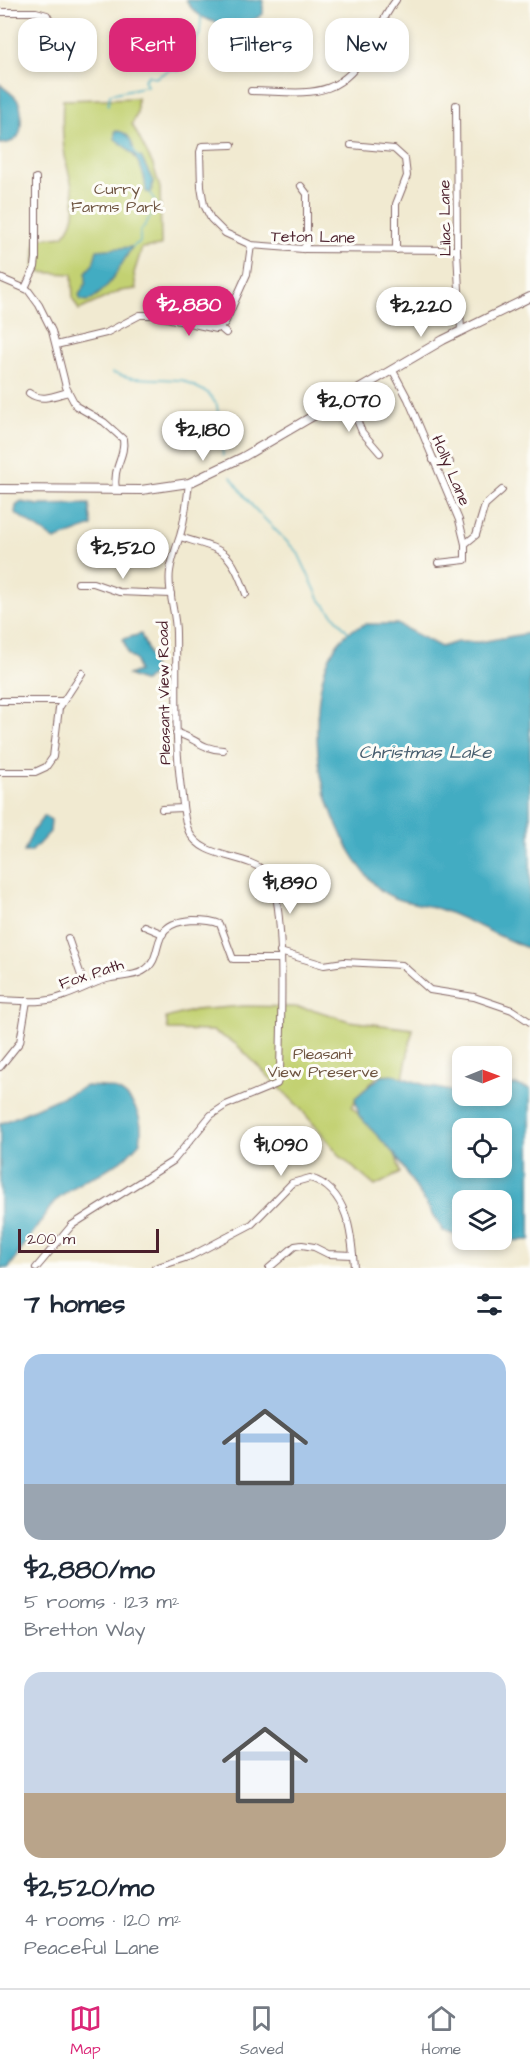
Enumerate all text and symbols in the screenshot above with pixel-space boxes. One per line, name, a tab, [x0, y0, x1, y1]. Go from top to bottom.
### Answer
chip: Buy	[18, 18, 97, 72]
chip: Rent	[109, 18, 196, 72]
chip: Filters	[208, 18, 313, 72]
chip: New	[325, 18, 409, 72]
park label: Curry Farms Park	[71, 178, 163, 218]
street label: Lilac Lane	[433, 179, 457, 256]
street label: Teton Lane	[271, 225, 356, 249]
pin: $2,880	[140, 286, 238, 337]
pin: $2,220	[372, 287, 470, 338]
text: $2,880	[157, 291, 221, 319]
text: $2,220	[390, 292, 452, 320]
pin: $2,070	[300, 382, 398, 433]
text: $2,070	[317, 387, 381, 415]
pin: $2,180	[154, 411, 252, 462]
text: $2,180	[176, 416, 230, 444]
street label: Holly Lane	[425, 432, 476, 510]
pin: $2,520	[74, 529, 172, 580]
text: $2,520	[91, 534, 155, 562]
street label: Pleasant View Road	[152, 621, 176, 765]
water label: Christmas Lake	[359, 740, 492, 765]
pin: $1,890	[241, 864, 339, 915]
text: $1,890	[263, 869, 317, 897]
street label: Fox Path	[56, 953, 127, 995]
park label: Pleasant View Preserve	[268, 1043, 379, 1083]
north arrow	[452, 1046, 512, 1106]
map controls	[452, 1046, 512, 1250]
button: locate	[452, 1118, 512, 1178]
pin: $1,090	[232, 1126, 330, 1177]
text: $1,090	[254, 1131, 308, 1159]
button: layers	[452, 1190, 512, 1250]
scale bar	[18, 1226, 159, 1254]
text: 200 m	[27, 1228, 75, 1250]
text: 7 homes	[24, 1286, 125, 1322]
icon: filters	[473, 1288, 506, 1321]
icon: home	[211, 1393, 319, 1501]
text: $2,880/mo	[24, 1552, 155, 1588]
text: 5 rooms · 123 m²	[24, 1588, 179, 1616]
text: Bretton Way	[24, 1616, 145, 1644]
icon: home	[211, 1711, 319, 1819]
text: $2,520/mo	[24, 1870, 154, 1906]
text: 4 rooms · 120 m²	[24, 1906, 181, 1934]
text: Peaceful Lane	[24, 1934, 159, 1962]
tab: Map	[69, 2002, 102, 2060]
tab: Saved	[240, 2002, 283, 2060]
tab: Home	[421, 2002, 461, 2060]

